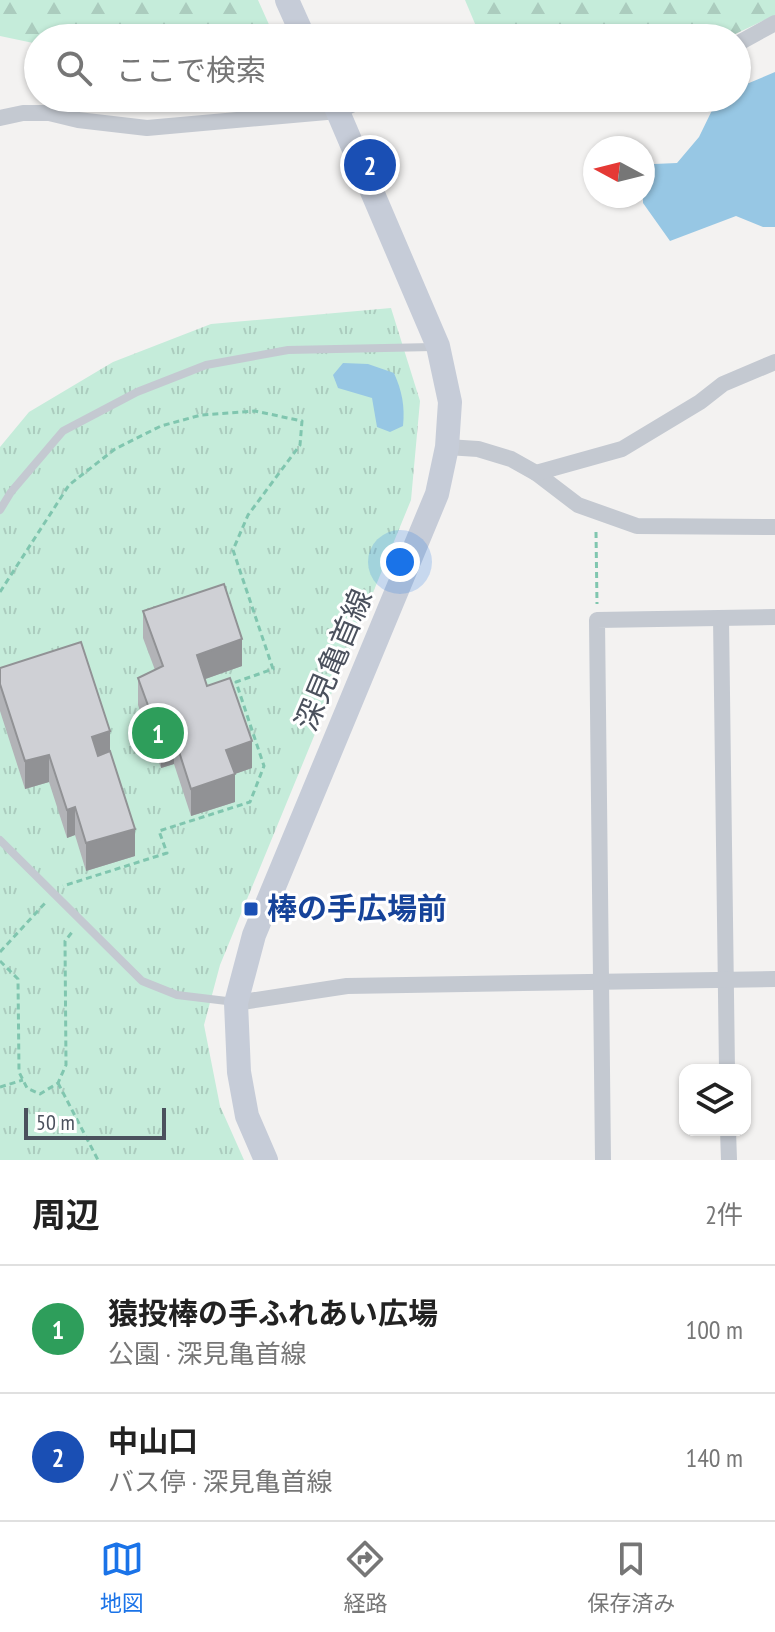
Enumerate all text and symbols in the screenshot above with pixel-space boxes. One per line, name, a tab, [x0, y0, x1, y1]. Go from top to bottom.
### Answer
search box	[24, 24, 751, 112]
icon: search	[52, 46, 96, 90]
text: ここで検索	[116, 50, 266, 89]
pin: 2	[344, 135, 396, 195]
north arrow	[583, 136, 655, 208]
your location	[380, 542, 420, 582]
street label: 深見亀首線	[285, 583, 380, 736]
pin: 1	[132, 703, 184, 763]
place label: 棒の手広場前	[267, 888, 447, 927]
marker: 棒の手広場前	[242, 900, 260, 918]
map controls	[679, 1064, 751, 1136]
button: layers	[679, 1064, 751, 1136]
scale bar	[24, 1104, 166, 1140]
text: 50 m	[36, 1108, 75, 1136]
text: 周辺	[32, 1192, 100, 1236]
text: 2件	[705, 1198, 743, 1231]
text: 猿投棒の手ふれあい広場	[108, 1293, 438, 1332]
text: 1	[52, 1313, 64, 1346]
text: 100 m	[685, 1313, 743, 1346]
text: 公園 · 深見亀首線	[108, 1337, 307, 1370]
text: 中山口	[108, 1421, 198, 1460]
text: 2	[52, 1441, 64, 1474]
text: 140 m	[685, 1441, 743, 1474]
text: バス停 · 深見亀首線	[108, 1465, 333, 1498]
tab: 地図	[100, 1537, 144, 1617]
tab: 経路	[343, 1537, 387, 1617]
tab: 保存済み	[587, 1537, 675, 1617]

